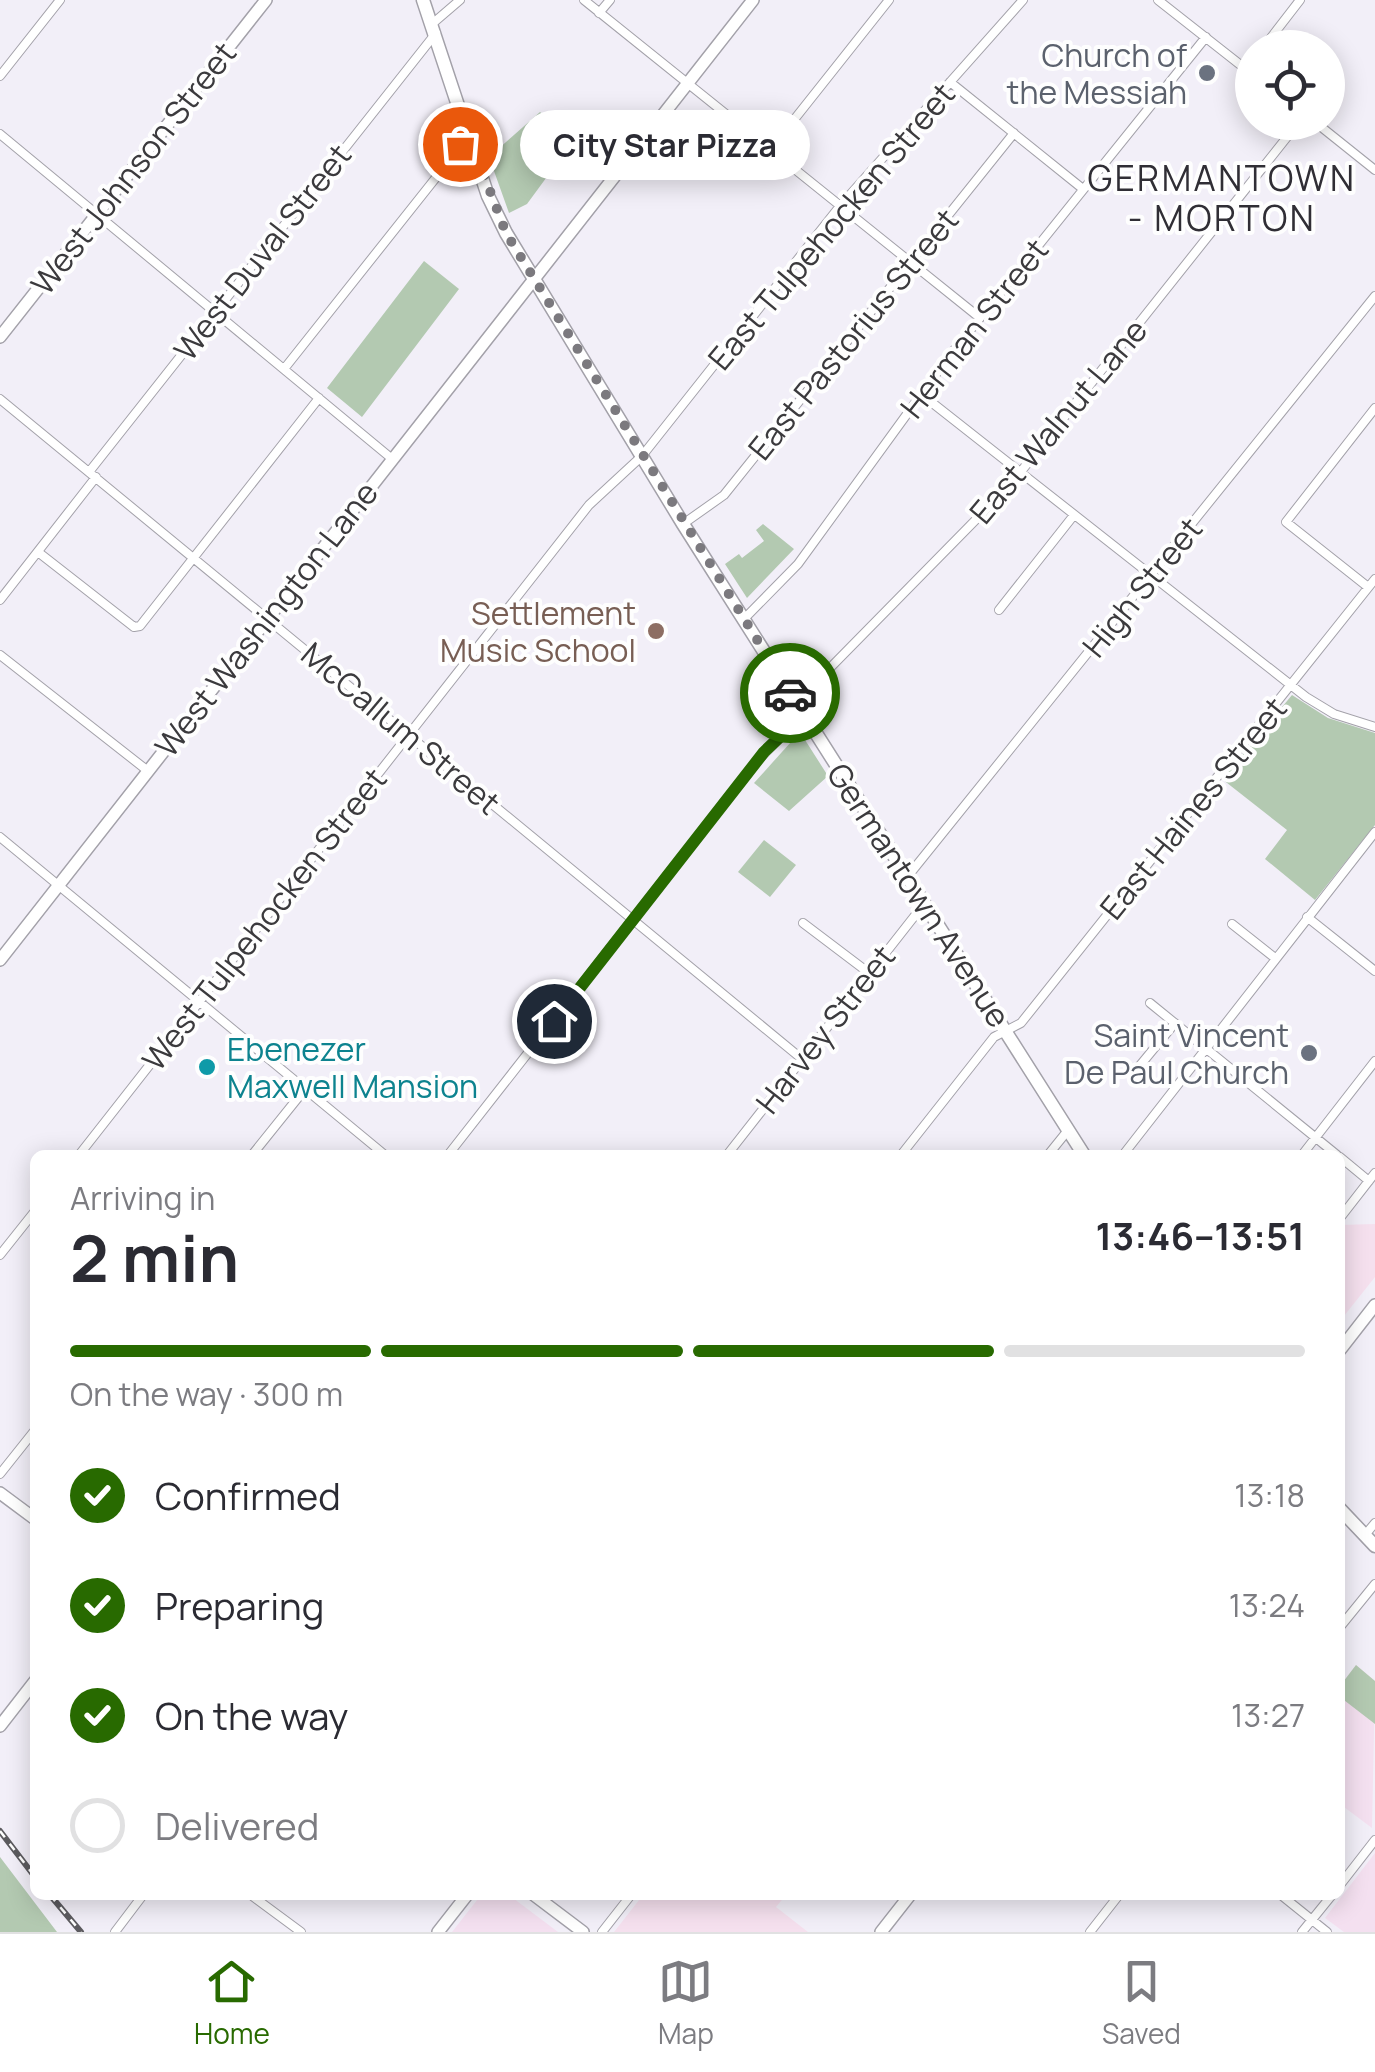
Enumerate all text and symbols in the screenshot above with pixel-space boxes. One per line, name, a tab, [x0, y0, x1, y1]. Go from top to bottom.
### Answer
map controls	[1235, 30, 1345, 140]
button: locate	[1235, 30, 1345, 140]
street label: West Johnson Street	[20, 32, 246, 304]
place label: Church of the Messiah	[1007, 33, 1188, 114]
marker: Church of the Messiah	[1196, 62, 1218, 84]
street label: East Tulpehocken Street	[698, 73, 964, 379]
pin	[418, 102, 503, 187]
callout: City Star Pizza	[520, 109, 810, 179]
icon: bag	[433, 117, 488, 172]
text: City Star Pizza	[553, 123, 777, 167]
street label: West Duval Street	[163, 134, 361, 370]
district label: GERMANTOWN - MORTON	[1087, 154, 1357, 242]
street label: East Pastorius Street	[738, 199, 968, 469]
street label: Herman Street	[890, 229, 1058, 427]
street label: East Walnut Lane	[959, 309, 1157, 533]
street label: West Washington Lane	[144, 472, 388, 766]
street label: High Street	[1072, 508, 1212, 666]
place label: Settlement Music School	[440, 591, 636, 672]
marker: Settlement Music School	[645, 620, 667, 642]
street label: McCallum Street	[292, 632, 510, 824]
courier	[740, 643, 840, 743]
icon: car	[763, 666, 818, 721]
street label: East Haines Street	[1090, 688, 1296, 928]
street label: Germantown Avenue	[817, 754, 1021, 1036]
street label: West Tulpehocken Street	[132, 758, 396, 1080]
street label: Harvey Street	[745, 936, 905, 1122]
pin	[512, 979, 597, 1064]
icon: home	[527, 994, 582, 1049]
place label: Saint Vincent De Paul Church	[1064, 1013, 1289, 1094]
place label: Ebenezer Maxwell Mansion	[227, 1027, 478, 1108]
marker: Saint Vincent De Paul Church	[1298, 1042, 1320, 1064]
marker: Ebenezer Maxwell Mansion	[196, 1056, 218, 1078]
text: Arriving in	[70, 1176, 215, 1220]
text: 13:46–13:51	[1096, 1209, 1305, 1261]
text: 2 min	[70, 1213, 239, 1302]
text: On the way · 300 m	[70, 1372, 343, 1416]
icon: check	[70, 1468, 125, 1523]
text: Confirmed	[155, 1469, 341, 1521]
text: 13:18	[1234, 1473, 1305, 1517]
icon: check	[70, 1578, 125, 1633]
text: Preparing	[155, 1579, 324, 1631]
text: 13:24	[1229, 1583, 1305, 1627]
icon: check	[70, 1688, 125, 1743]
text: On the way	[155, 1689, 348, 1741]
text: 13:27	[1231, 1693, 1305, 1737]
text: Delivered	[155, 1799, 319, 1851]
tab: Home	[194, 1954, 270, 2052]
tab: Map	[658, 1954, 714, 2052]
tab: Saved	[1102, 1954, 1181, 2052]

